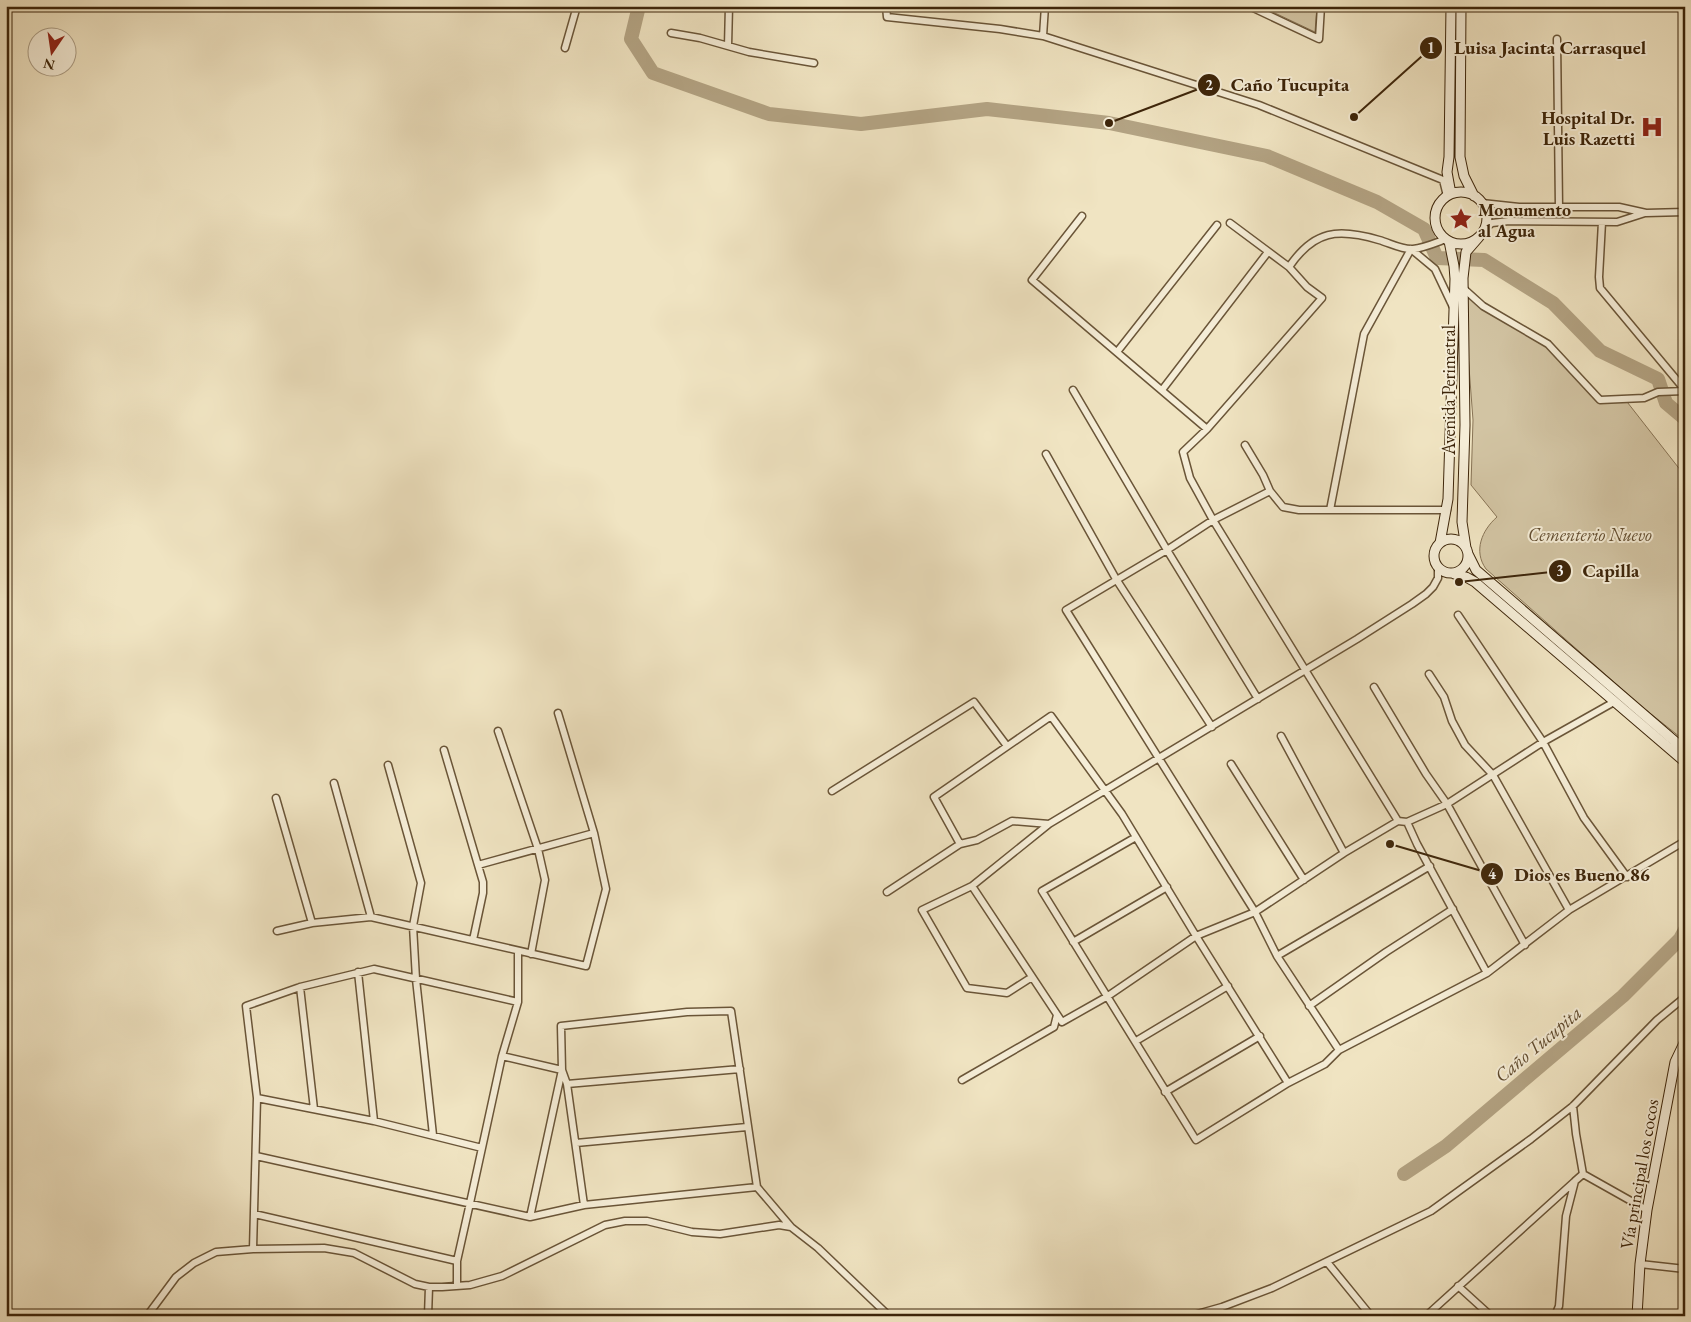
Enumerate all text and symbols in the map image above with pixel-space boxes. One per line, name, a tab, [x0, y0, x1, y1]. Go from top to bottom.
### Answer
north arrow	[28, 28, 78, 78]
callout: Luisa Jacinta Carrasquel	[1419, 31, 1656, 65]
text: Luisa Jacinta Carrasquel	[1454, 35, 1647, 60]
text: 1	[1427, 38, 1435, 57]
text: N	[41, 54, 57, 75]
callout: Caño Tucupita	[1196, 68, 1360, 102]
text: Caño Tucupita	[1231, 72, 1350, 97]
text: 2	[1205, 75, 1213, 94]
place label: Hospital Dr. Luis Razetti	[1541, 106, 1636, 150]
hospital icon: Hospital Dr. Luis Razetti	[1639, 114, 1665, 140]
place label: Monumento al Agua	[1478, 198, 1571, 242]
place icon: Monumento al Agua	[1448, 206, 1474, 232]
street label: Avenida Perimetral	[1437, 325, 1460, 456]
park label: Cementerio Nuevo	[1528, 523, 1652, 546]
callout: Capilla	[1547, 554, 1649, 588]
text: Capilla	[1583, 558, 1640, 583]
text: 3	[1556, 561, 1564, 580]
callout: Dios es Bueno 86	[1479, 857, 1660, 891]
text: Dios es Bueno 86	[1514, 862, 1650, 887]
text: 4	[1488, 864, 1497, 883]
water label: Caño Tucupita	[1489, 1000, 1587, 1088]
street label: Vía principal los cocos	[1614, 1097, 1664, 1251]

